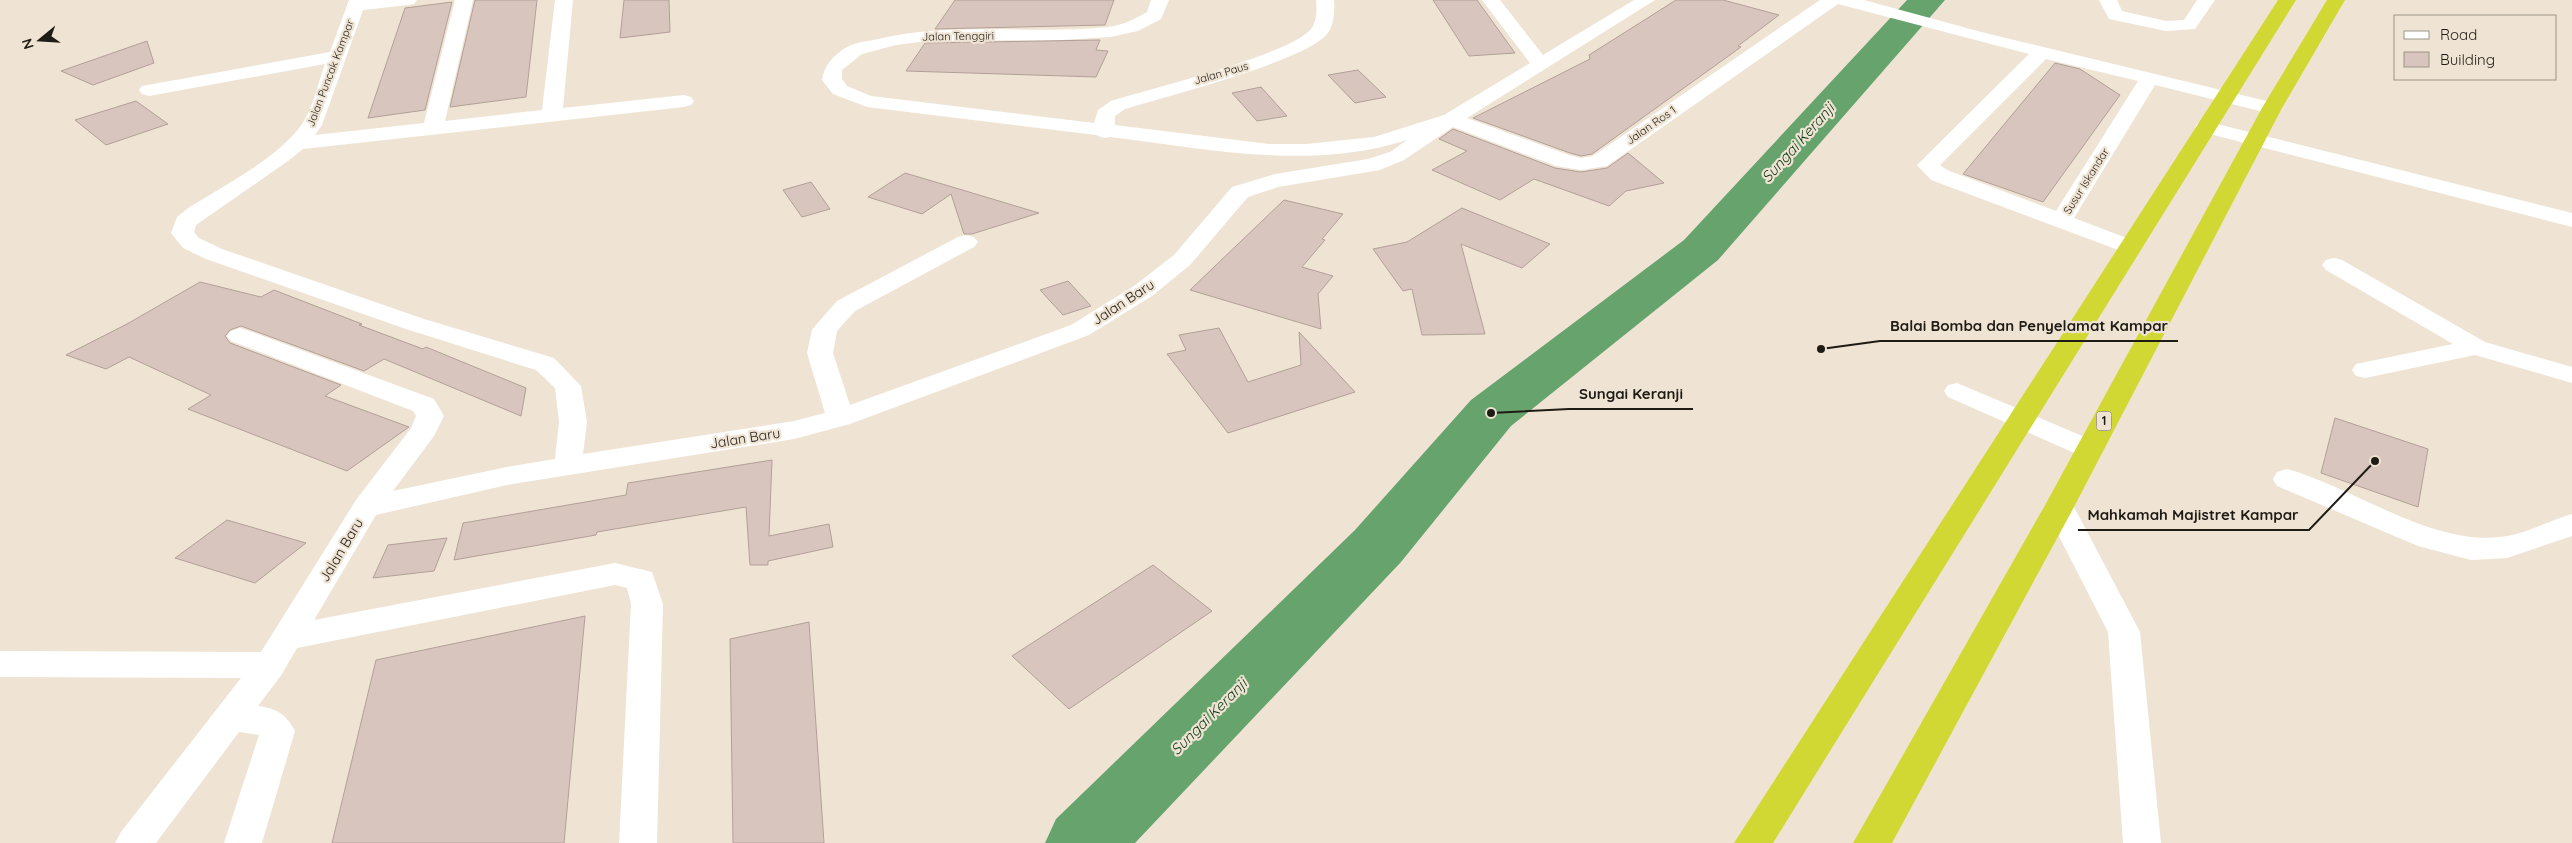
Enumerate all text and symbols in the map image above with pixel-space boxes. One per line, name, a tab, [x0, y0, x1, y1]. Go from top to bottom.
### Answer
north arrow	[15, 15, 65, 65]
legend	[2394, 15, 2557, 80]
street label: Jalan Puncak Kampar	[303, 17, 357, 129]
text: Road	[2440, 25, 2477, 44]
street label: Jalan Tenggiri	[922, 28, 994, 44]
text: N	[17, 36, 38, 52]
text: Building	[2440, 50, 2495, 69]
street label: Jalan Paus	[1192, 59, 1250, 87]
water label: Sungai Keranji	[1757, 98, 1839, 186]
street label: Jalan Ros 1	[1623, 103, 1679, 147]
street label: Susur Iskandar	[2060, 145, 2112, 217]
street label: Jalan Baru	[1088, 275, 1158, 329]
callout: Balai Bomba dan Penyelamat Kampar	[1880, 311, 2178, 341]
text: Balai Bomba dan Penyelamat Kampar	[1890, 316, 2169, 335]
callout: Sungai Keranji	[1569, 379, 1693, 409]
text: Sungai Keranji	[1579, 384, 1683, 403]
road number: 1	[2096, 412, 2112, 431]
street label: Jalan Baru	[708, 424, 782, 452]
callout: Mahkamah Majistret Kampar	[2078, 500, 2309, 530]
text: Mahkamah Majistret Kampar	[2087, 505, 2299, 524]
street label: Jalan Baru	[315, 515, 367, 585]
water label: Sungai Keranji	[1166, 673, 1252, 759]

